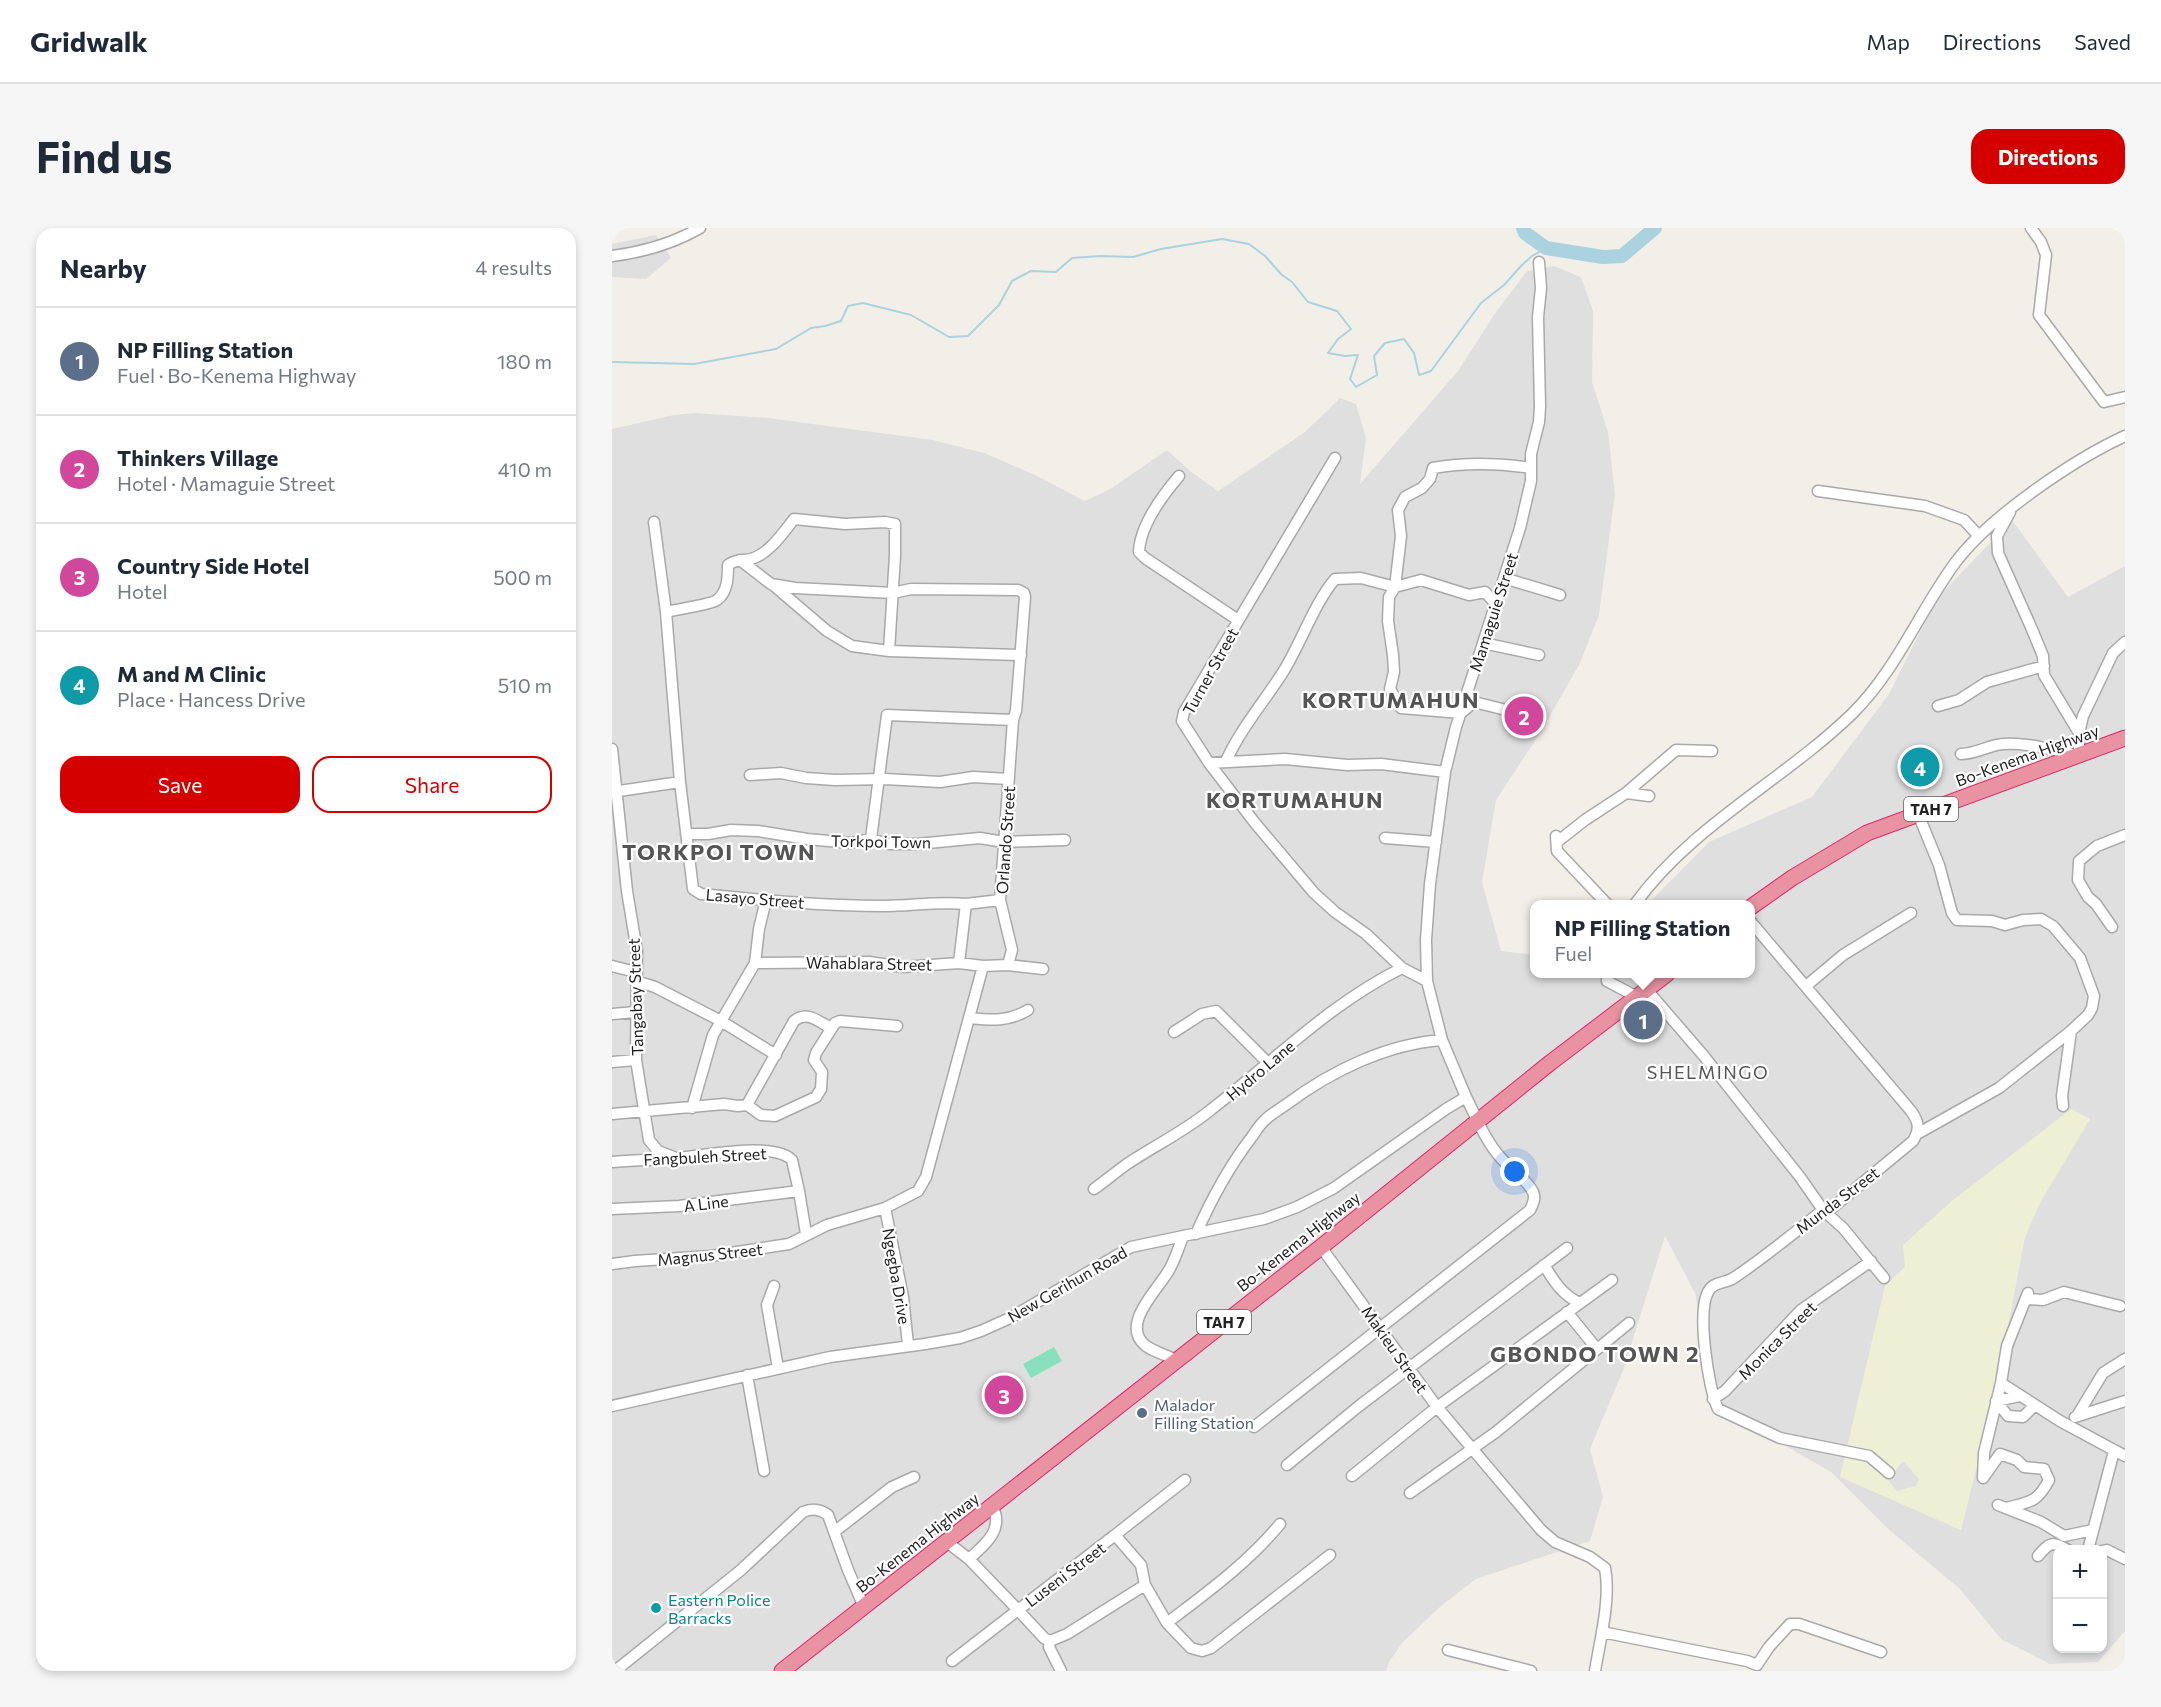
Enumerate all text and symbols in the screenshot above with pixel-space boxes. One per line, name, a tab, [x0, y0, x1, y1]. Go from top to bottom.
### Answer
text: Gridwalk	[30, 24, 148, 58]
text: Map	[1867, 29, 1910, 54]
text: Directions	[1943, 29, 2041, 54]
text: Saved	[2074, 29, 2131, 54]
button: Directions	[1971, 129, 2125, 184]
text: Find us	[36, 130, 172, 182]
text: Nearby	[60, 252, 147, 283]
text: 4 results	[475, 255, 552, 279]
text: NP Filling Station	[117, 336, 293, 363]
text: 1	[75, 349, 84, 373]
text: 180 m	[497, 349, 552, 373]
text: Fuel · Bo-Kenema Highway	[117, 363, 356, 387]
text: Thinkers Village	[117, 444, 278, 471]
text: 2	[74, 457, 85, 481]
text: 410 m	[498, 457, 552, 481]
text: Hotel · Mamaguie Street	[117, 471, 335, 495]
street label: Mamaguie Street	[1465, 550, 1521, 674]
text: Country Side Hotel	[117, 552, 309, 579]
text: 3	[74, 565, 85, 589]
text: 500 m	[493, 565, 552, 589]
text: Hotel	[117, 579, 167, 603]
street label: Turner Street	[1178, 624, 1242, 718]
text: M and M Clinic	[117, 660, 266, 687]
text: 4	[73, 673, 86, 697]
text: 510 m	[498, 673, 552, 697]
district label: KORTUMAHUN	[1302, 686, 1480, 713]
text: Place · Hancess Drive	[117, 687, 306, 711]
pin: 2	[1504, 694, 1544, 738]
street label: Bo-Kenema Highway	[1953, 720, 2101, 790]
pin: 4	[1900, 744, 1940, 790]
button: Save	[60, 756, 300, 813]
button: Share	[312, 756, 552, 813]
street label: Orlando Street	[992, 785, 1018, 895]
district label: KORTUMAHUN	[1206, 786, 1384, 813]
road number: TAH 7	[1904, 797, 1958, 821]
street label: Torkpoi Town	[831, 831, 931, 851]
district label: TORKPOI TOWN	[622, 838, 816, 865]
street label: Lasayo Street	[705, 884, 805, 912]
popup	[1530, 900, 1755, 978]
text: NP Filling Station	[1554, 914, 1731, 941]
street label: Tangabay Street	[623, 937, 647, 1056]
text: Fuel	[1554, 941, 1592, 965]
street label: Wahablara Street	[806, 952, 933, 974]
pin: 1	[1624, 998, 1662, 1042]
street label: Hydro Lane	[1222, 1036, 1298, 1104]
district label: SHELMINGO	[1647, 1061, 1769, 1083]
street label: Fangbuleh Street	[643, 1143, 768, 1169]
your location	[1500, 1157, 1529, 1186]
street label: Munda Street	[1792, 1162, 1883, 1237]
street label: Bo-Kenema Highway	[1233, 1187, 1363, 1295]
street label: A Line	[683, 1191, 729, 1215]
street label: Ngegba Drive	[879, 1226, 915, 1326]
street label: Magnus Street	[656, 1239, 764, 1269]
street label: New Gerihun Road	[1004, 1242, 1130, 1326]
street label: Monica Street	[1734, 1297, 1820, 1383]
street label: Makieu Street	[1358, 1302, 1432, 1397]
road number: TAH 7	[1197, 1310, 1251, 1334]
district label: GBONDO TOWN 2	[1490, 1340, 1700, 1367]
pin: 3	[984, 1372, 1024, 1418]
place label: Malador Filling Station	[1154, 1395, 1254, 1432]
marker: Malador Filling Station	[1135, 1406, 1149, 1420]
street label: Bo-Kenema Highway	[852, 1488, 982, 1596]
street label: Luseni Street	[1021, 1537, 1109, 1610]
map controls	[2053, 1545, 2107, 1653]
button: +	[2053, 1545, 2107, 1599]
place label: Eastern Police Barracks	[668, 1590, 770, 1627]
button: −	[2053, 1599, 2107, 1653]
marker: Eastern Police Barracks	[649, 1601, 663, 1615]

